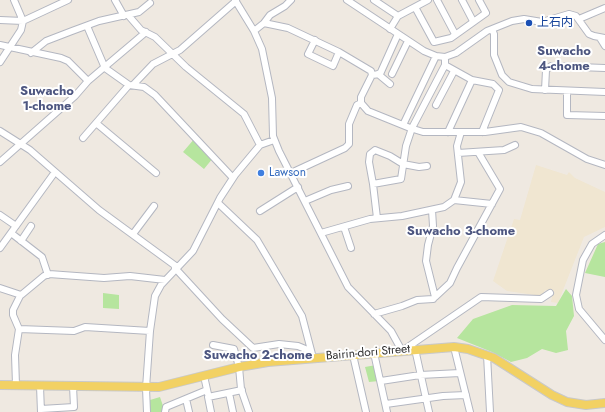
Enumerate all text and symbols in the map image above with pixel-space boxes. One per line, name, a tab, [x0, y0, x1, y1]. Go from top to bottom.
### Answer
place label: 上石内	[537, 16, 573, 30]
marker: 上石内	[524, 18, 534, 28]
district label: Suwacho 4-chome	[537, 44, 591, 75]
district label: Suwacho 1-chome	[20, 84, 74, 115]
place label: Lawson	[269, 166, 306, 180]
marker: Lawson	[256, 168, 266, 178]
district label: Suwacho 3-chome	[407, 224, 515, 240]
street label: Bairin-dori Street	[325, 342, 411, 364]
district label: Suwacho 2-chome	[204, 348, 312, 364]

